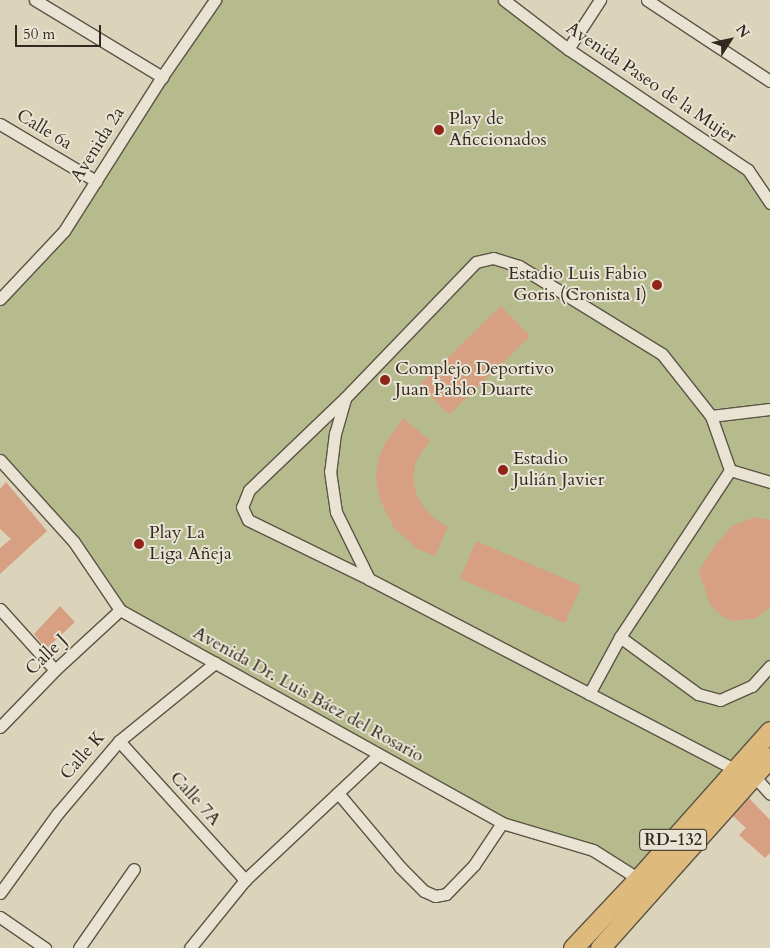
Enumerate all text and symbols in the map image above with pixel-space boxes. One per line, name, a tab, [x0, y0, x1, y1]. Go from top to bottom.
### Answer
scale bar	[18, 15, 104, 47]
north arrow	[705, 15, 755, 65]
street label: Avenida Paseo de la Mujer	[562, 18, 740, 148]
text: N	[731, 21, 754, 42]
text: 50 m	[23, 24, 55, 44]
street label: Avenida 2a	[66, 103, 130, 187]
street label: Calle 6a	[12, 105, 76, 155]
place label: Play de Aficcionados	[449, 109, 546, 152]
marker: Play de Aficcionados	[433, 124, 445, 136]
place label: Estadio Luis Fabio Goris (Cronista I)	[508, 264, 647, 306]
marker: Estadio Luis Fabio Goris (Cronista I)	[651, 279, 663, 291]
place label: Complejo Deportivo Juan Pablo Duarte	[395, 359, 554, 402]
marker: Complejo Deportivo Juan Pablo Duarte	[379, 374, 391, 386]
place label: Estadio Julián Javier	[513, 449, 604, 492]
marker: Estadio Julián Javier	[497, 464, 509, 476]
place label: Play La Liga Añeja	[149, 523, 232, 566]
marker: Play La Liga Añeja	[133, 538, 145, 550]
street label: Avenida Dr. Luis Báez del Rosario	[189, 622, 427, 768]
street label: Calle J	[22, 630, 72, 680]
street label: Calle K	[56, 727, 110, 785]
street label: Calle 7A	[165, 767, 225, 831]
road number: RD-132	[638, 826, 708, 854]

